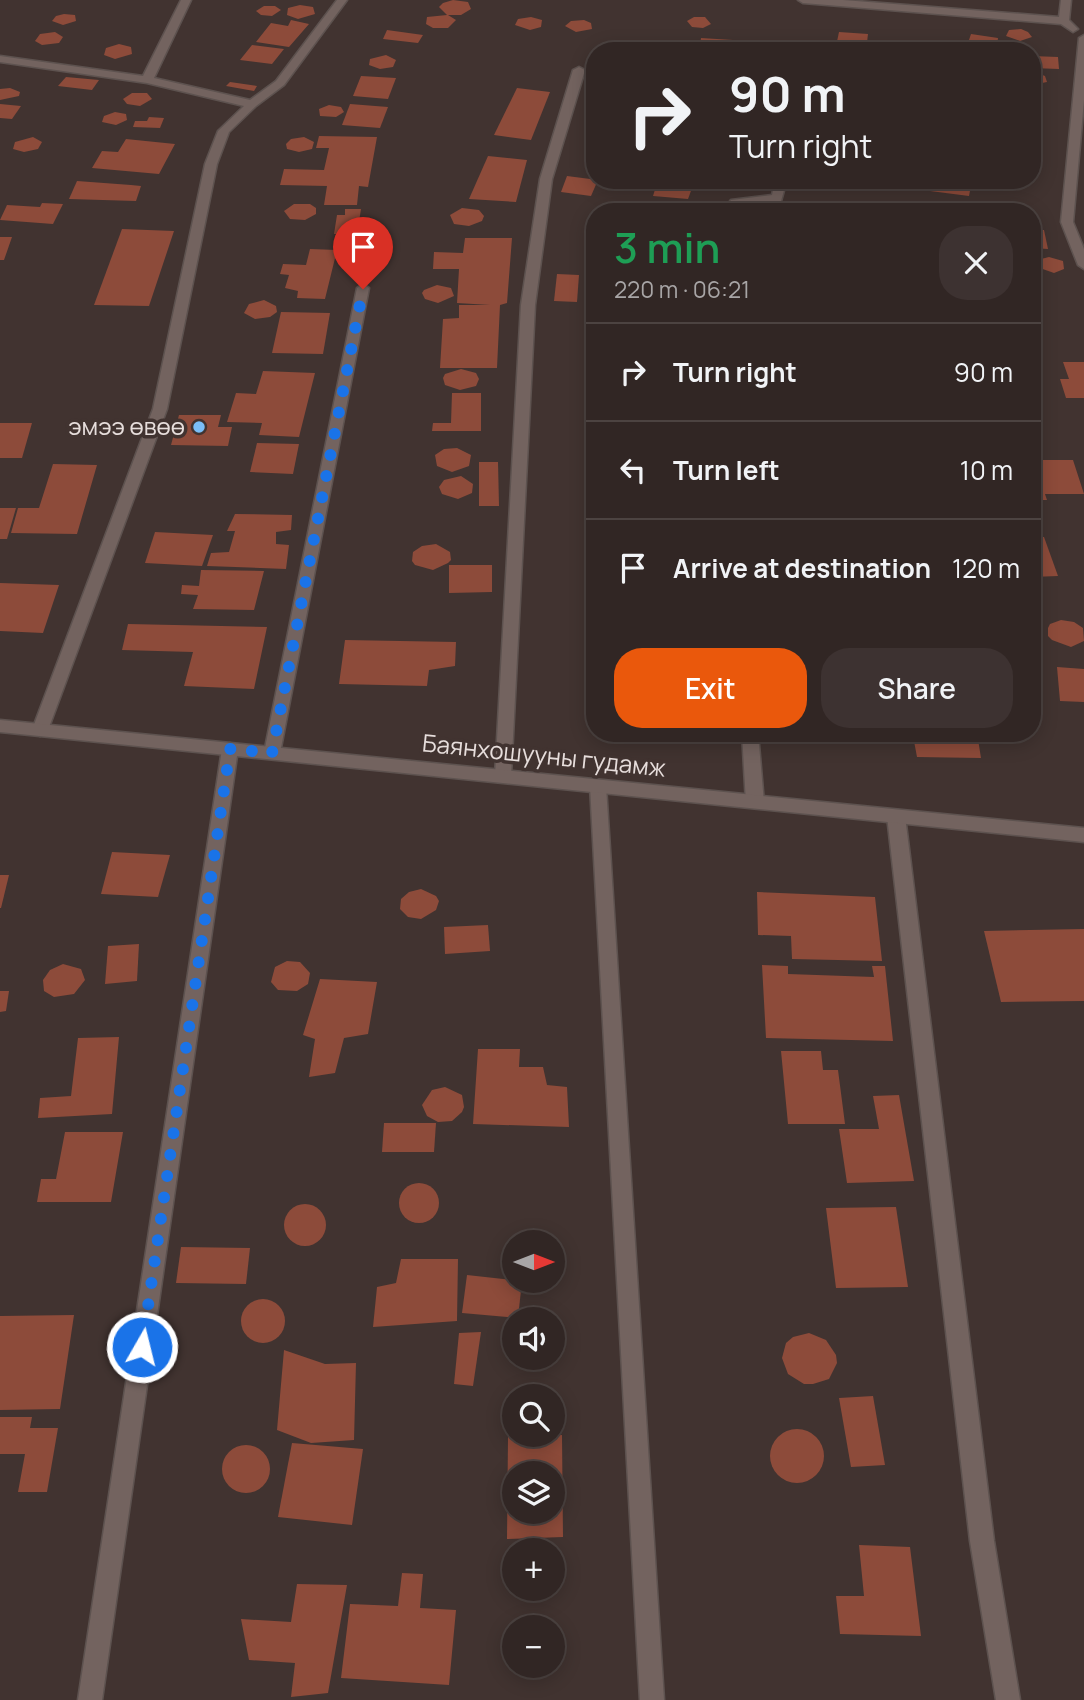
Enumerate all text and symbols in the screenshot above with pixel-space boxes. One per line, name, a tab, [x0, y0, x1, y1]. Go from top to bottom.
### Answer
text: 90 m	[729, 60, 846, 127]
icon: right	[614, 70, 705, 161]
text: Turn right	[729, 124, 872, 168]
pin	[333, 217, 393, 289]
text: 3 min	[614, 218, 720, 276]
button: close	[939, 226, 1013, 300]
icon: arrive	[344, 228, 382, 266]
text: 220 m · 06:21	[614, 273, 750, 305]
icon: right	[614, 353, 652, 391]
text: Turn right	[673, 354, 797, 390]
text: 90 m	[954, 354, 1013, 390]
place label: эмээ өвөө	[68, 409, 185, 442]
marker: эмээ өвөө	[191, 419, 207, 435]
icon: left	[614, 451, 652, 489]
text: Turn left	[673, 452, 780, 488]
text: 10 m	[960, 452, 1013, 488]
icon: arrive	[614, 549, 652, 587]
text: Arrive at destination	[673, 550, 931, 586]
text: 120 m	[952, 550, 1020, 586]
button: Exit	[614, 648, 807, 728]
button: Share	[821, 648, 1013, 728]
street label: Баянхошууны гудамж	[421, 725, 668, 784]
north arrow	[502, 1230, 565, 1293]
map controls	[502, 1230, 565, 1678]
button: sound	[502, 1307, 565, 1370]
position arrow	[105, 1310, 179, 1384]
button: search	[502, 1384, 565, 1447]
button: layers	[502, 1461, 565, 1524]
button: +	[502, 1538, 565, 1601]
button: −	[502, 1615, 565, 1678]

